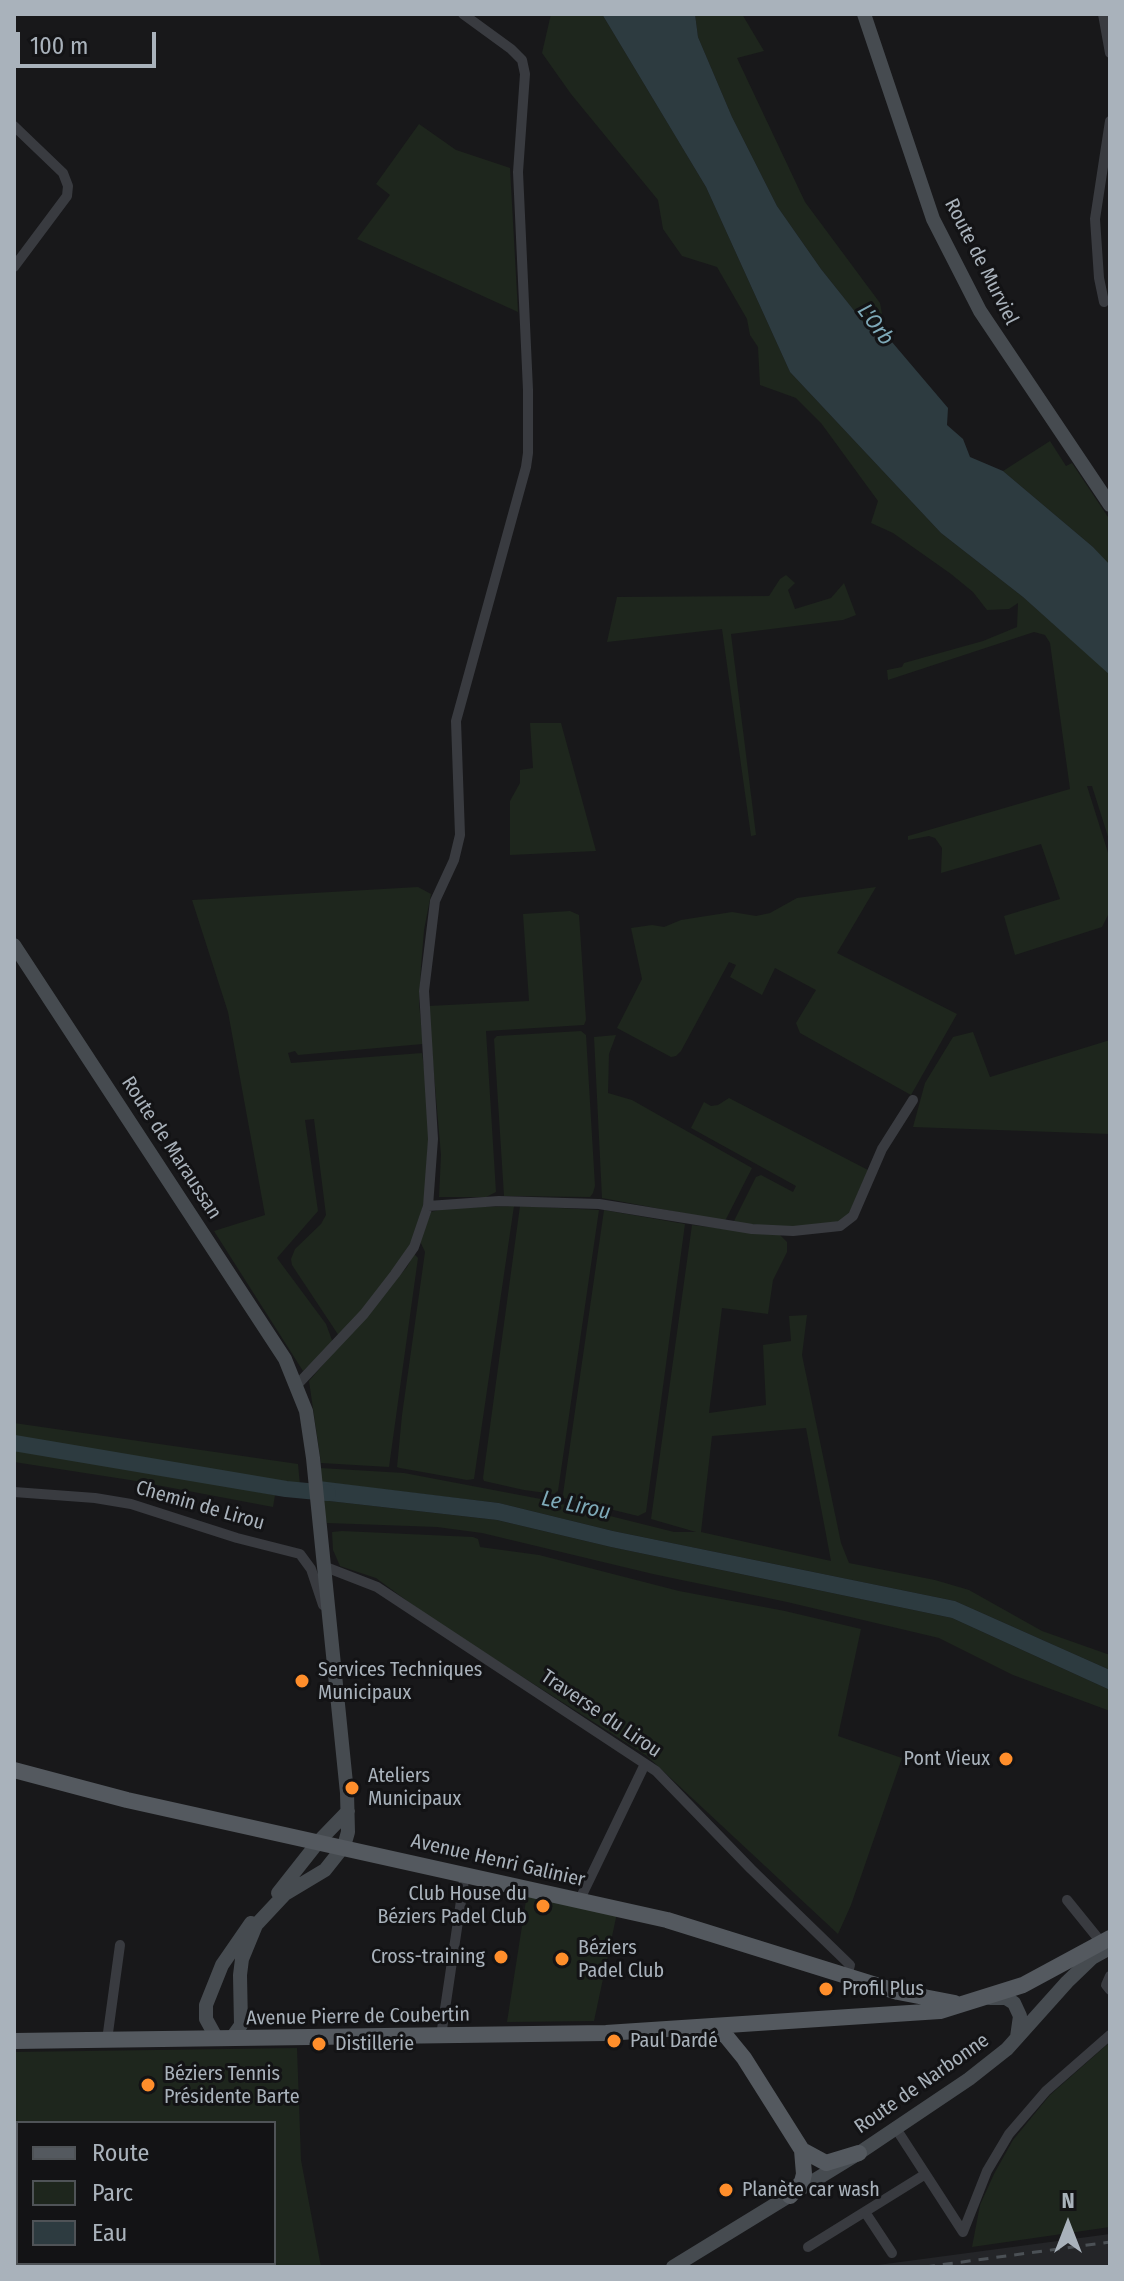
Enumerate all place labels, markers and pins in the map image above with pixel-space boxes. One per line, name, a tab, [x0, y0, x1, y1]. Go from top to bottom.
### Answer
place label: Services Techniques Municipaux	[318, 1658, 482, 1705]
marker: Services Techniques Municipaux	[293, 1672, 311, 1690]
place label: Pont Vieux	[904, 1747, 990, 1771]
marker: Pont Vieux	[997, 1750, 1015, 1768]
place label: Ateliers Municipaux	[368, 1764, 461, 1811]
marker: Ateliers Municipaux	[343, 1779, 361, 1797]
place label: Club House du Béziers Padel Club	[377, 1882, 527, 1929]
marker: Club House du Béziers Padel Club	[534, 1897, 552, 1915]
place label: Béziers Padel Club	[578, 1936, 664, 1983]
place label: Cross-training	[371, 1945, 485, 1969]
marker: Cross-training	[492, 1948, 510, 1966]
marker: Béziers Padel Club	[553, 1950, 571, 1968]
place label: Profil Plus	[842, 1977, 924, 2001]
marker: Profil Plus	[817, 1980, 835, 1998]
place label: Paul Dardé	[630, 2029, 718, 2053]
place label: Distillerie	[335, 2032, 414, 2056]
marker: Paul Dardé	[605, 2032, 623, 2050]
marker: Distillerie	[310, 2035, 328, 2053]
place label: Béziers Tennis Présidente Barte	[164, 2062, 300, 2109]
marker: Béziers Tennis Présidente Barte	[139, 2076, 157, 2094]
place label: Planète car wash	[742, 2178, 880, 2202]
marker: Planète car wash	[717, 2181, 735, 2199]

